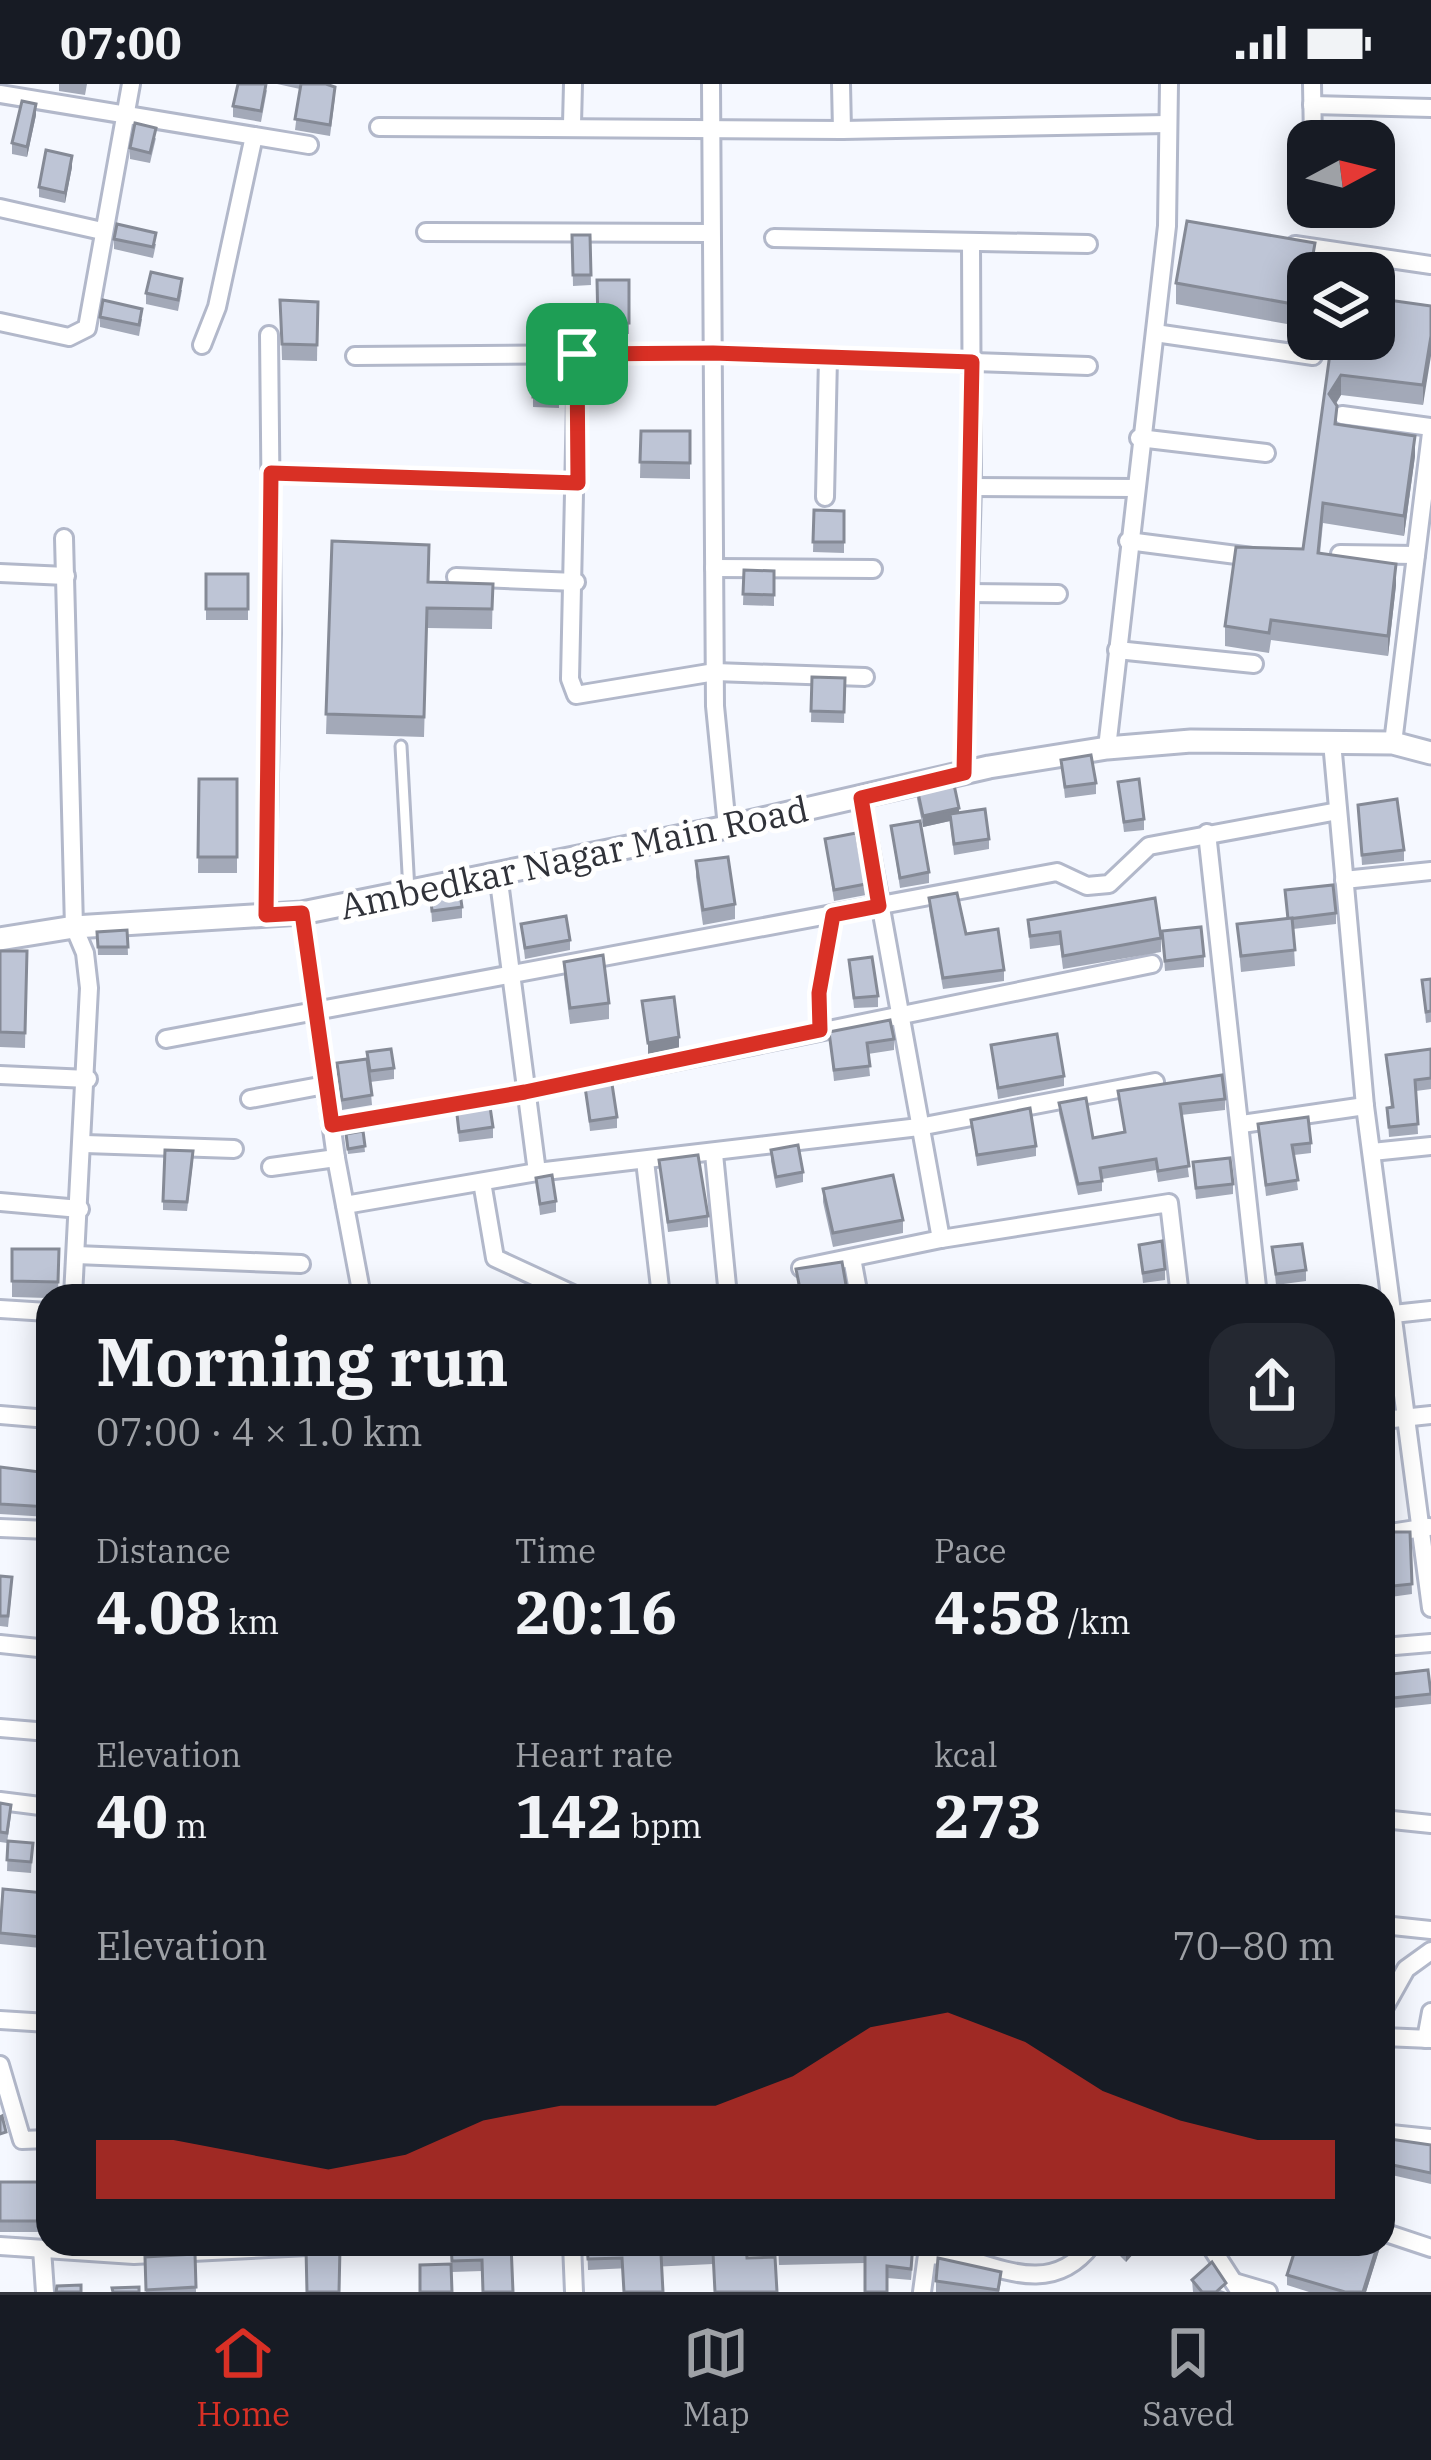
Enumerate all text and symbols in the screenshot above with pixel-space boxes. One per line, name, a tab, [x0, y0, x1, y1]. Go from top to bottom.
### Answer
text: 07:00	[60, 13, 182, 71]
north arrow	[1287, 120, 1395, 228]
map controls	[1287, 120, 1395, 360]
button: layers	[1287, 252, 1395, 360]
pin	[526, 303, 628, 405]
icon: arrive	[544, 321, 610, 387]
street label: Ambedkar Nagar Main Road	[335, 784, 813, 930]
text: Morning run	[96, 1318, 509, 1404]
button: share	[1209, 1323, 1335, 1449]
text: 07:00 · 4 × 1.0 km	[96, 1406, 423, 1457]
text: Distance	[96, 1529, 231, 1572]
text: Time	[515, 1529, 596, 1572]
text: Pace	[934, 1529, 1007, 1572]
text: 4.08	[96, 1572, 221, 1651]
text: 20:16	[515, 1572, 677, 1651]
text: 4:58	[934, 1572, 1060, 1651]
text: km	[221, 1600, 279, 1643]
text: /km	[1060, 1600, 1131, 1643]
text: Elevation	[96, 1733, 241, 1776]
text: Heart rate	[515, 1733, 673, 1776]
text: kcal	[934, 1733, 998, 1776]
text: 40	[96, 1776, 168, 1855]
text: 142	[515, 1776, 623, 1855]
text: 273	[934, 1776, 1042, 1855]
text: m	[168, 1804, 207, 1847]
text: bpm	[623, 1804, 702, 1847]
text: Elevation	[96, 1920, 268, 1971]
text: 70–80 m	[1172, 1920, 1335, 1971]
tab: Home	[196, 2320, 290, 2435]
tab: Map	[683, 2320, 750, 2435]
tab: Saved	[1142, 2320, 1235, 2435]

